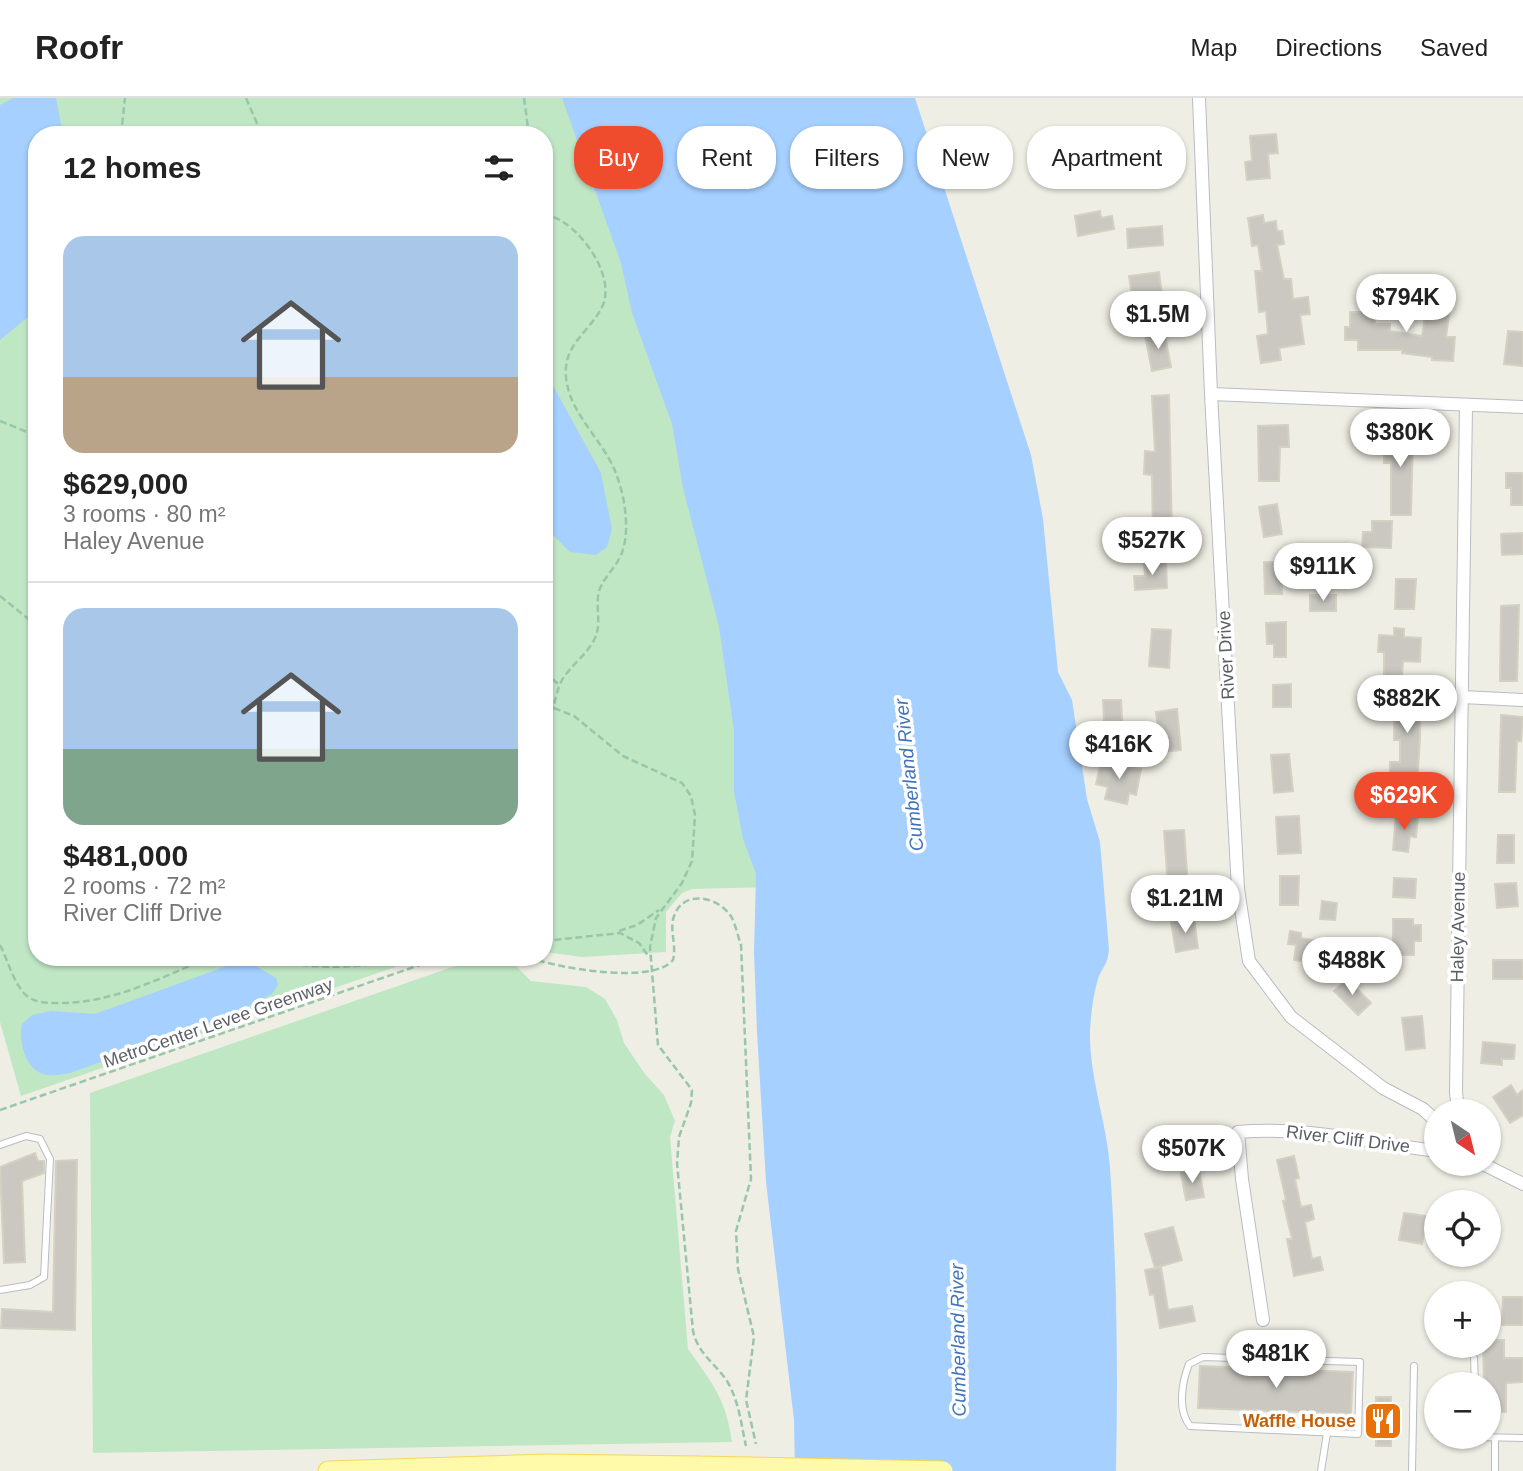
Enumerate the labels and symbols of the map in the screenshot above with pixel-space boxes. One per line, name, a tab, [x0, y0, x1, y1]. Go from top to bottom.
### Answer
pin: $794K	[1357, 274, 1455, 334]
pin: $1.5M	[1109, 292, 1207, 351]
pin: $380K	[1351, 410, 1449, 469]
pin: $527K	[1103, 518, 1201, 577]
pin: $911K	[1274, 544, 1372, 603]
street label: River Drive	[1214, 610, 1238, 700]
pin: $882K	[1358, 676, 1456, 735]
water label: Cumberland River	[890, 697, 927, 852]
pin: $416K	[1070, 722, 1168, 781]
pin: $629K	[1355, 772, 1453, 832]
street label: Haley Avenue	[1447, 871, 1469, 983]
pin: $1.21M	[1128, 876, 1242, 935]
pin: $488K	[1303, 937, 1401, 997]
street label: MetroCenter Levee Greenway	[101, 974, 335, 1072]
north arrow	[1424, 1099, 1502, 1176]
street label: River Cliff Drive	[1285, 1121, 1411, 1157]
pin: $507K	[1143, 1126, 1241, 1185]
water label: Cumberland River	[946, 1263, 970, 1417]
pin: $481K	[1227, 1330, 1325, 1390]
restaurant icon: Waffle House	[1362, 1400, 1404, 1442]
place label: Waffle House	[1243, 1411, 1356, 1431]

